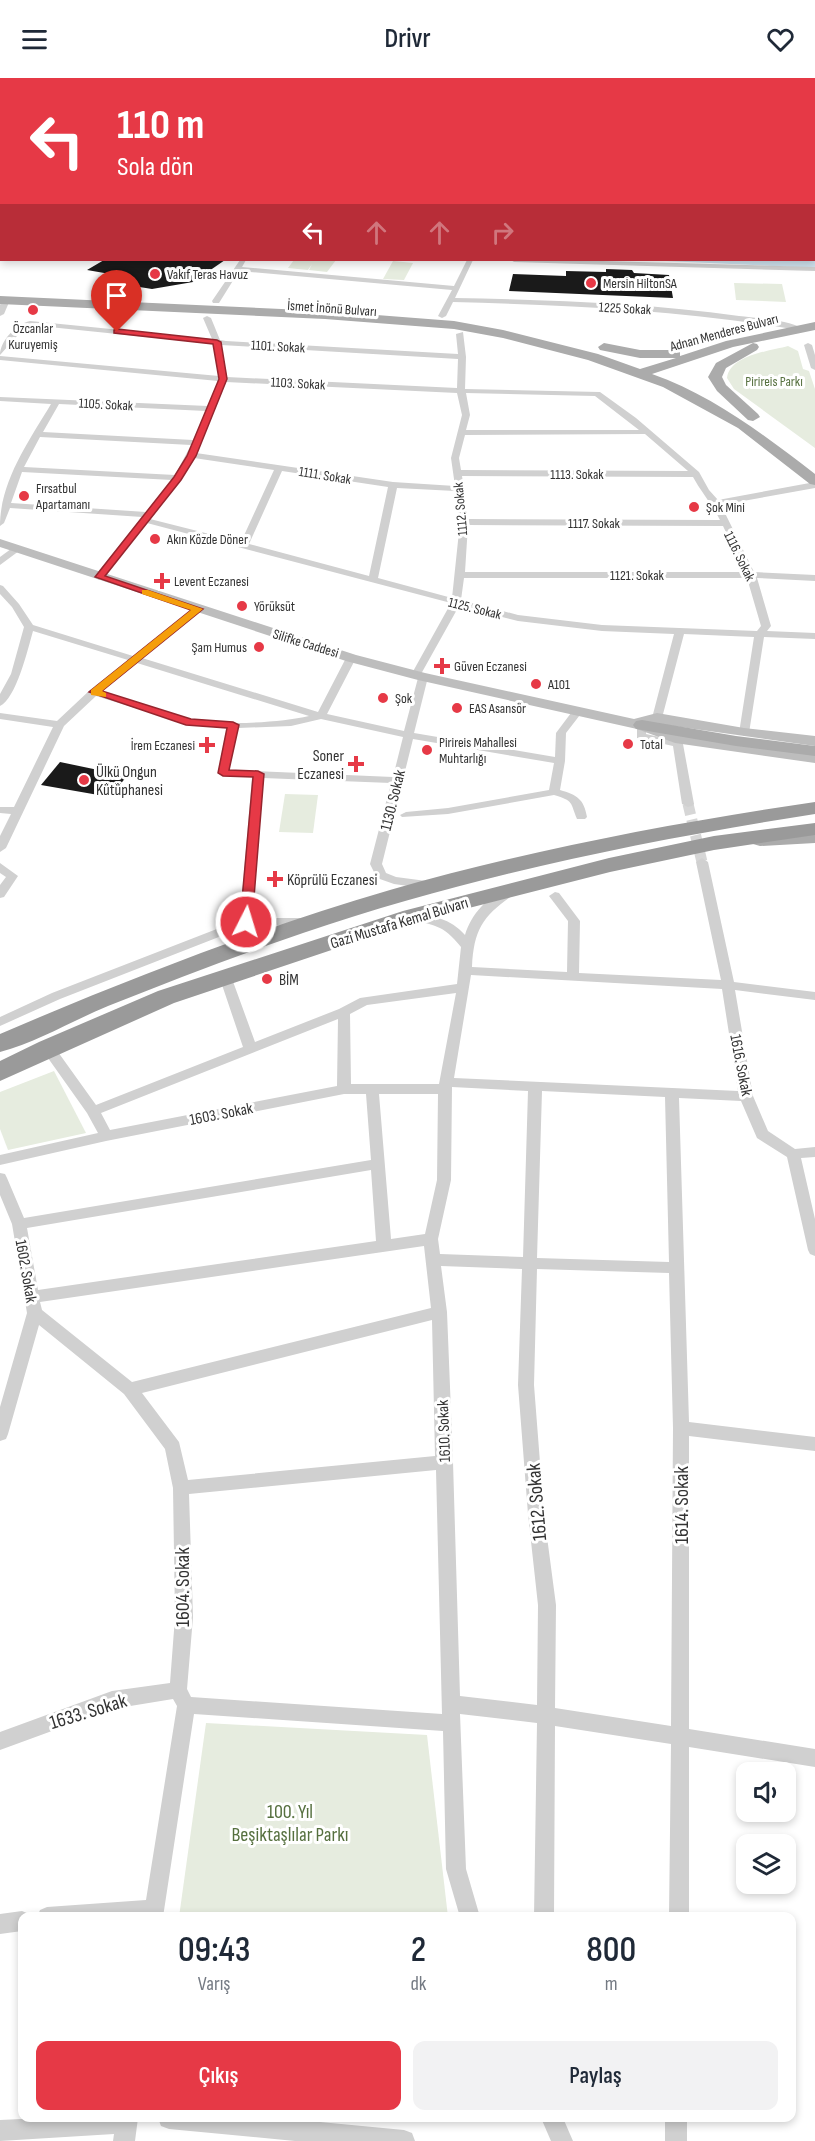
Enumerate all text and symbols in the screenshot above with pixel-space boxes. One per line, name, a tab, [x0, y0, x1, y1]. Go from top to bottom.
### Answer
icon: menu	[18, 23, 51, 56]
text: Drivr	[384, 23, 431, 55]
icon: heart	[764, 23, 797, 56]
text: 110 m	[117, 100, 204, 151]
icon: left	[18, 102, 96, 180]
text: Sola dön	[117, 151, 194, 183]
icon: left	[297, 216, 330, 249]
icon: ahead	[360, 216, 393, 249]
icon: ahead	[423, 216, 456, 249]
icon: right	[486, 216, 519, 249]
place label: Vakıf Teras Havuz	[167, 266, 248, 283]
marker: Vakıf Teras Havuz	[148, 267, 162, 281]
pin	[91, 270, 142, 332]
place label: Mersin HiltonSA	[603, 275, 678, 292]
marker: Mersin HiltonSA	[584, 276, 598, 290]
icon: arrive	[100, 279, 133, 312]
street label: İsmet İnönü Bulvarı	[287, 297, 377, 320]
street label: 1225 Sokak	[598, 299, 652, 318]
marker: Özcanlar Kuruyemiş	[26, 303, 40, 317]
street label: Adnan Menderes Bulvarı	[667, 310, 780, 355]
place label: Özcanlar Kuruyemiş	[8, 320, 58, 353]
street label: 1101. Sokak	[251, 337, 306, 356]
park label: Pirireis Parkı	[745, 373, 803, 390]
street label: 1103. Sokak	[270, 374, 326, 393]
street label: 1105. Sokak	[78, 395, 134, 414]
street label: 1111. Sokak	[298, 463, 353, 488]
street label: 1113. Sokak	[550, 466, 604, 483]
place label: Fırsatbul Apartamanı	[35, 480, 90, 513]
street label: 1112. Sokak	[450, 481, 471, 536]
marker: Fırsatbul Apartamanı	[17, 489, 31, 503]
place label: Şok Mini	[706, 499, 745, 516]
marker: Şok Mini	[687, 500, 701, 514]
street label: 1117. Sokak	[568, 515, 621, 532]
street label: 1116. Sokak	[720, 529, 759, 584]
place label: Akın Közde Döner	[166, 531, 248, 548]
marker: Akın Közde Döner	[148, 532, 162, 546]
street label: 1121. Sokak	[610, 567, 665, 584]
place label: Levent Eczanesi	[174, 573, 249, 590]
marker: Levent Eczanesi	[155, 574, 169, 588]
street label: 1125. Sokak	[447, 594, 504, 623]
place label: Yörüksüt	[254, 598, 295, 615]
marker: Yörüksüt	[235, 599, 249, 613]
street label: Silifke Caddesi	[271, 625, 341, 662]
place label: Şam Humus	[192, 639, 247, 656]
marker: Şam Humus	[252, 640, 266, 654]
place label: Güven Eczanesi	[454, 658, 527, 675]
marker: Güven Eczanesi	[435, 659, 449, 673]
place label: A101	[547, 676, 570, 693]
marker: A101	[529, 677, 543, 691]
place label: Şok	[395, 690, 413, 707]
marker: Şok	[376, 691, 390, 705]
place label: EAS Asansör	[469, 700, 526, 717]
marker: EAS Asansör	[450, 701, 464, 715]
place label: Pirireis Mahallesi Muhtarlığı	[439, 734, 517, 767]
place label: Total	[640, 736, 663, 753]
place label: İrem Eczanesi	[131, 737, 195, 754]
marker: Total	[621, 737, 635, 751]
marker: İrem Eczanesi	[200, 738, 214, 752]
marker: Pirireis Mahallesi Muhtarlığı	[420, 743, 434, 757]
place label: Soner Eczanesi	[297, 747, 344, 784]
marker: Soner Eczanesi	[349, 757, 363, 771]
place label: Ülkü Ongun Kütüphanesi	[96, 763, 163, 800]
street label: 1130. Sokak	[377, 768, 410, 833]
marker: Ülkü Ongun Kütüphanesi	[77, 773, 91, 787]
place label: Köprülü Eczanesi	[287, 871, 377, 890]
marker: Köprülü Eczanesi	[268, 872, 282, 886]
position arrow	[214, 890, 278, 954]
street label: Gazi Mustafa Kemal Bulvarı	[328, 893, 471, 953]
place label: BİM	[279, 971, 299, 990]
marker: BİM	[260, 972, 274, 986]
street label: 1616. Sokak	[725, 1033, 756, 1098]
street label: 1603. Sokak	[188, 1099, 254, 1130]
street label: 1602. Sokak	[11, 1238, 40, 1304]
street label: 1610. Sokak	[434, 1399, 455, 1462]
street label: 1612. Sokak	[522, 1462, 552, 1542]
street label: 1614. Sokak	[670, 1466, 694, 1544]
street label: 1604. Sokak	[171, 1547, 195, 1627]
street label: 1633. Sokak	[47, 1689, 130, 1735]
map controls	[736, 1762, 796, 1894]
button: sound	[736, 1762, 796, 1822]
park label: 100. Yıl Beşiktaşlılar Parkı	[231, 1800, 349, 1847]
button: layers	[736, 1834, 796, 1894]
text: 09:43	[178, 1929, 251, 1972]
text: 2	[411, 1929, 426, 1972]
text: 800	[586, 1929, 636, 1972]
text: Varış	[198, 1972, 231, 1996]
text: dk	[410, 1972, 426, 1996]
text: m	[605, 1972, 618, 1996]
button: Çıkış	[36, 2041, 401, 2110]
button: Paylaş	[413, 2041, 778, 2110]

